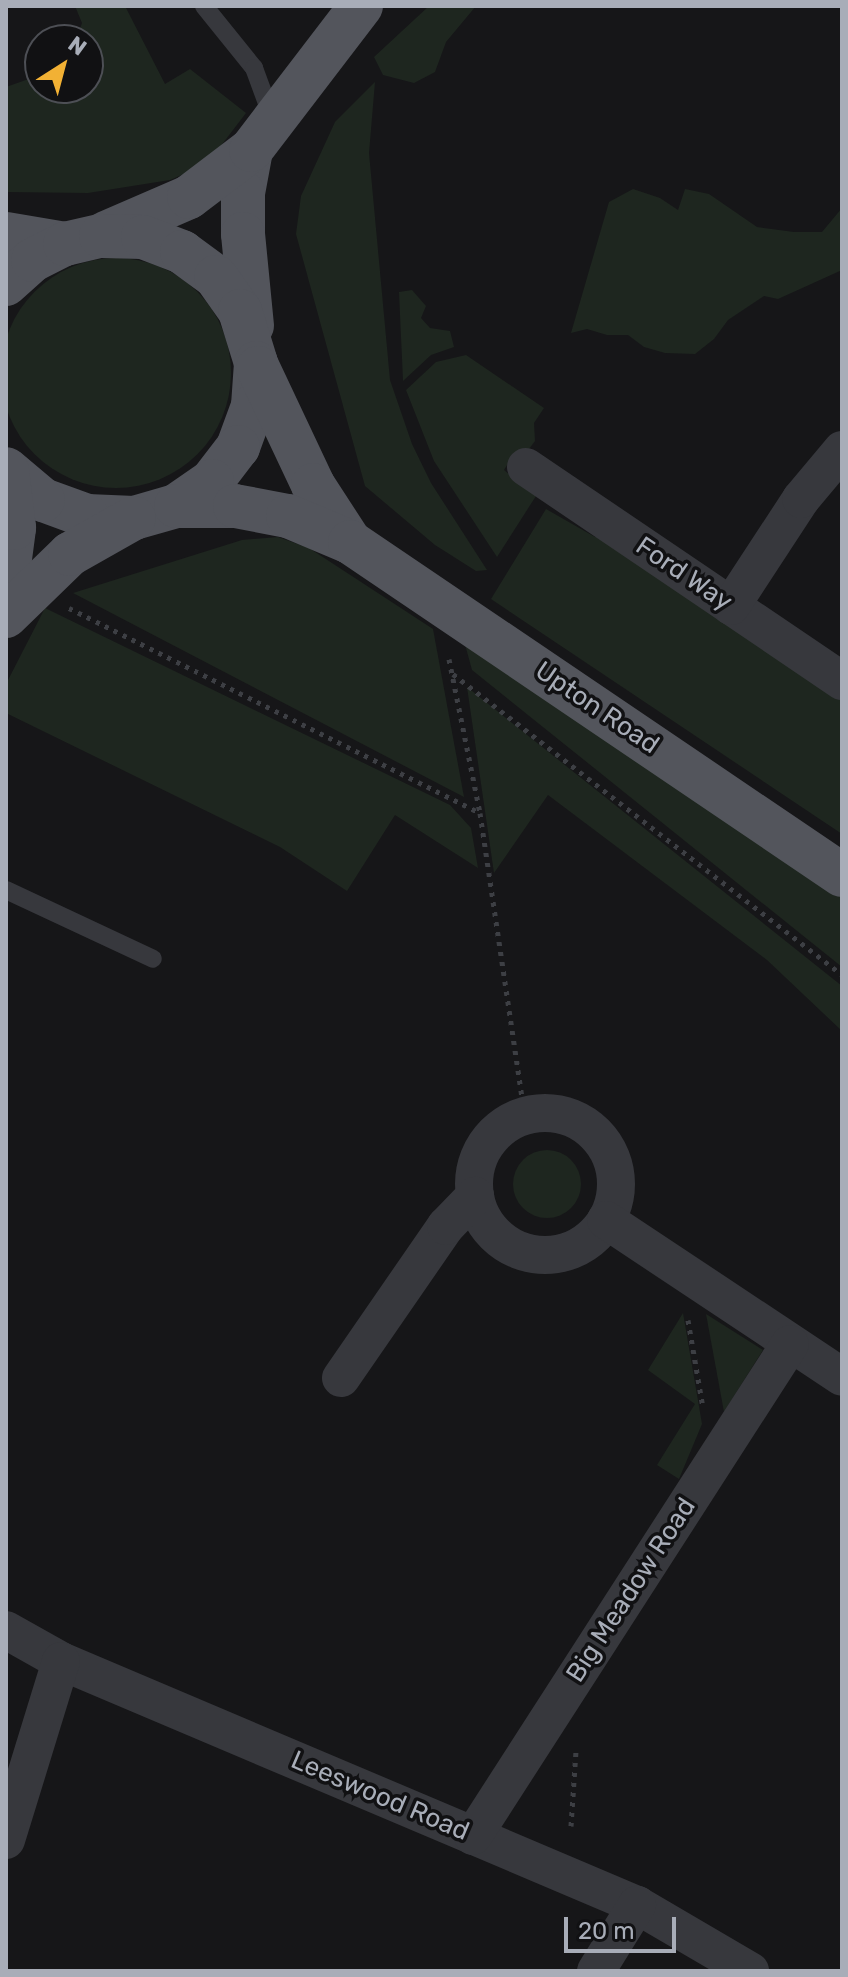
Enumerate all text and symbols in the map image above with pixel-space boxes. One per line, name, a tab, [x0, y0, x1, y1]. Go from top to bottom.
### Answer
north arrow	[24, 24, 104, 104]
text: N	[63, 30, 92, 61]
street label: Ford Way	[630, 530, 738, 618]
street label: Upton Road	[529, 655, 665, 761]
street label: Big Meadow Road	[560, 1492, 702, 1688]
street label: Leeswood Road	[286, 1744, 474, 1848]
scale bar	[568, 1901, 680, 1951]
text: 20 m	[578, 1917, 635, 1945]

